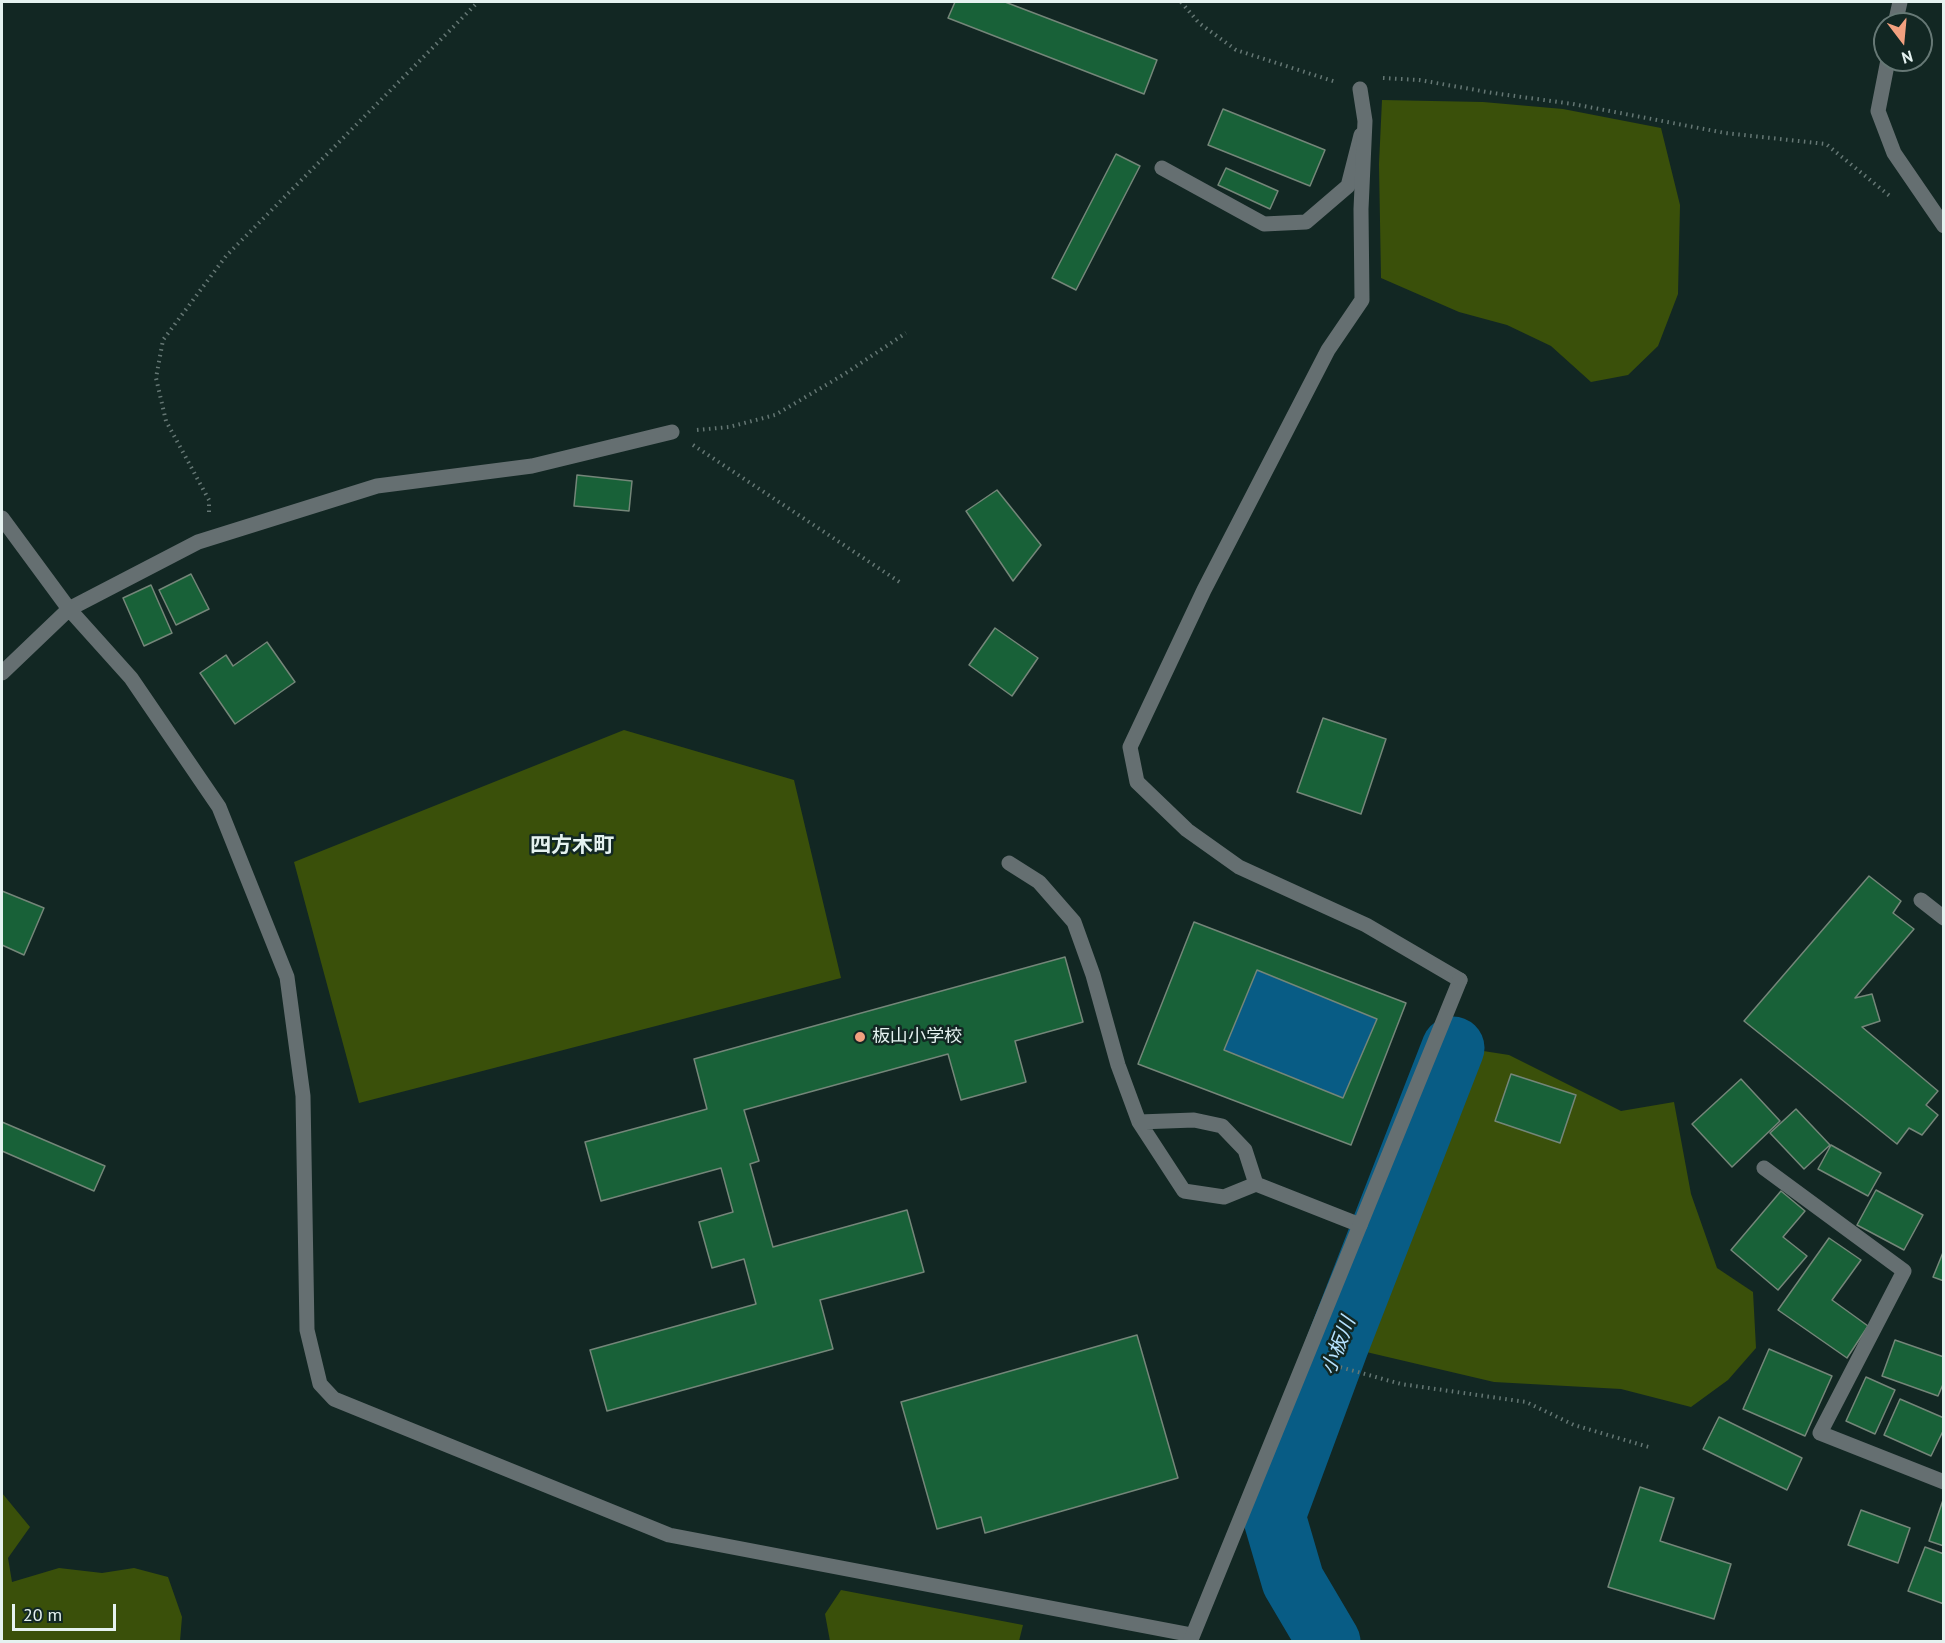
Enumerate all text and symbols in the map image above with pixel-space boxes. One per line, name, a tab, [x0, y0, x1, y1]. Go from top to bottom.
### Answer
north arrow	[1873, 12, 1933, 72]
text: N	[1900, 46, 1915, 68]
district label: 四方木町	[530, 833, 614, 859]
place label: 板山小学校	[872, 1026, 962, 1048]
marker: 板山小学校	[853, 1030, 867, 1044]
water label: 小板川	[1317, 1314, 1361, 1378]
scale bar	[15, 1592, 118, 1630]
text: 20 m	[23, 1603, 62, 1626]

